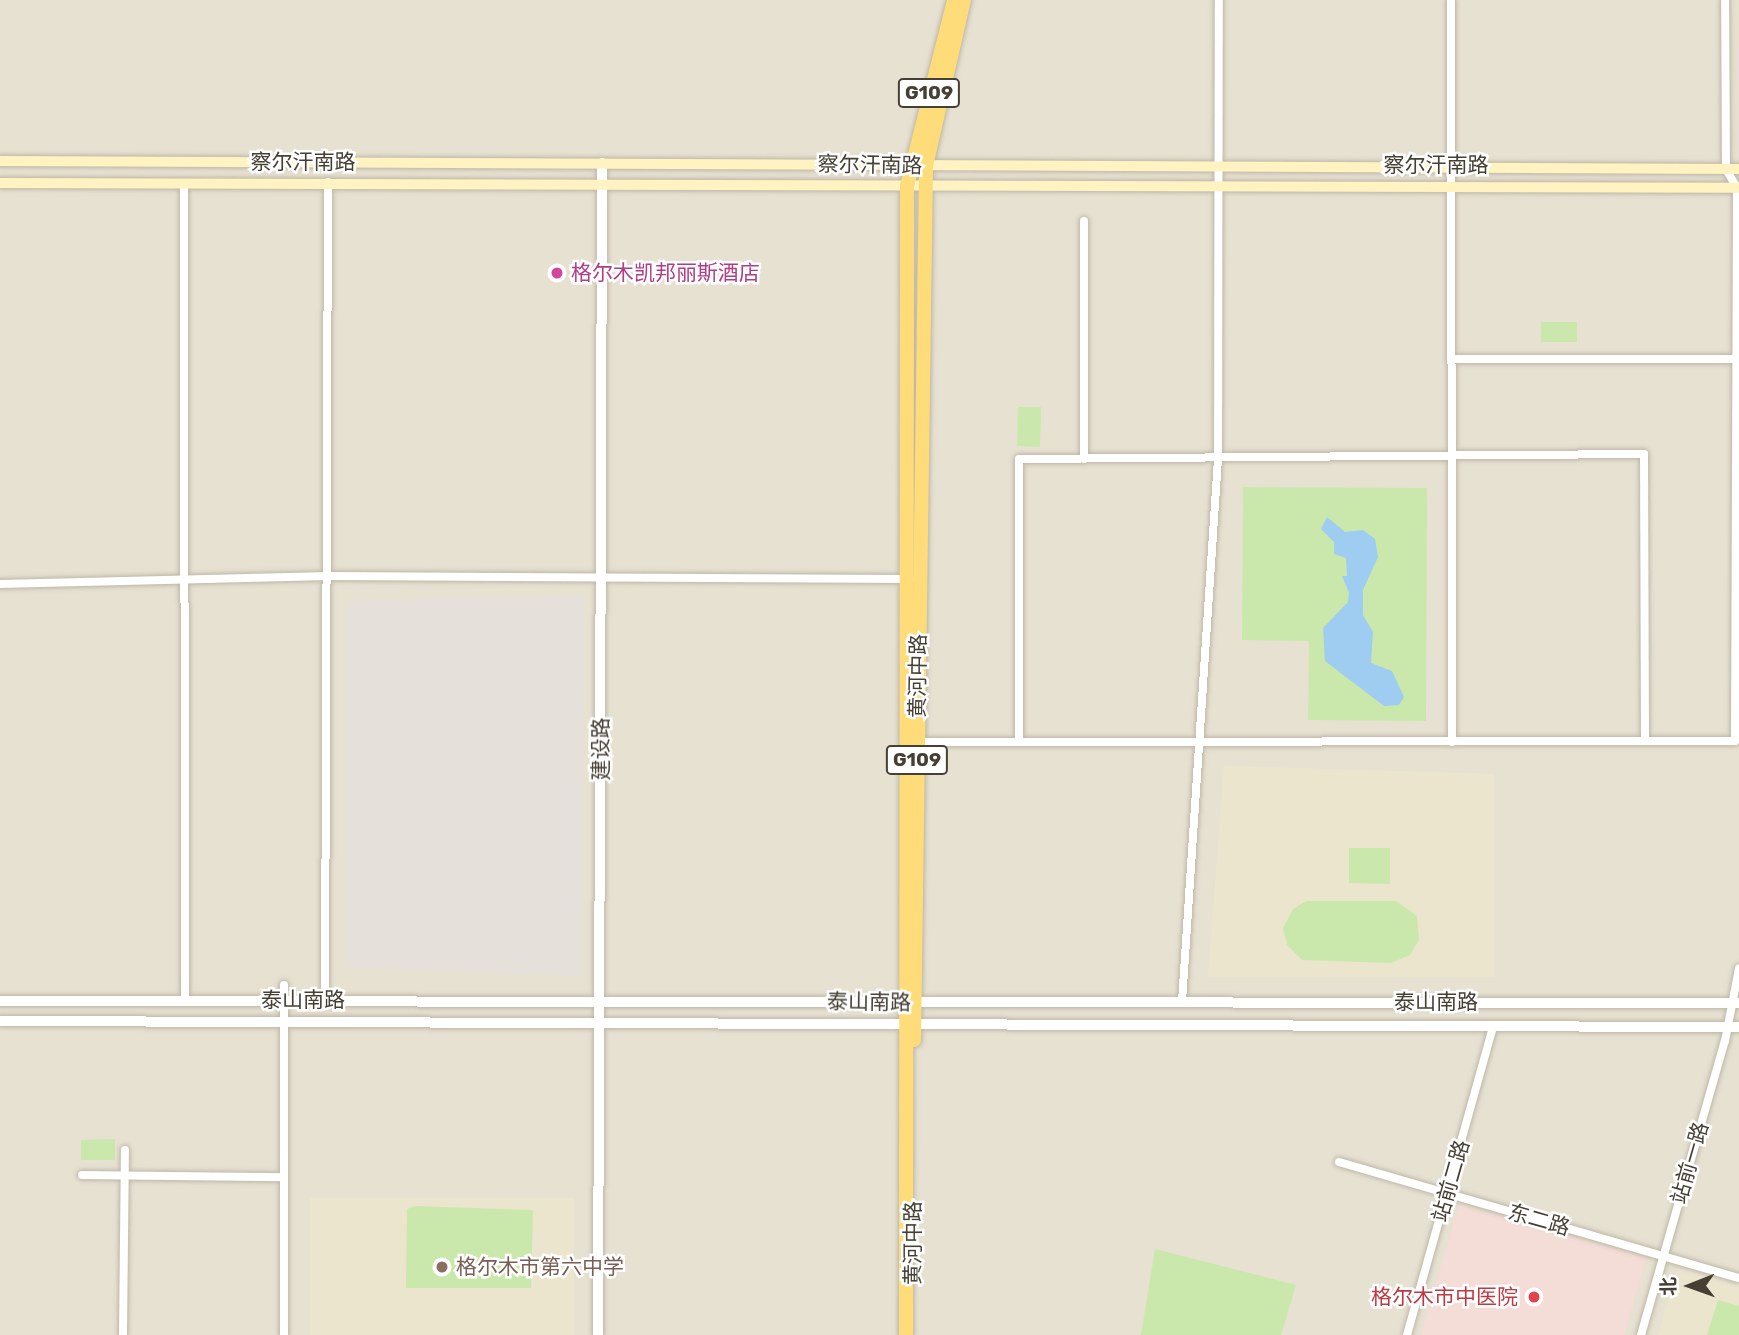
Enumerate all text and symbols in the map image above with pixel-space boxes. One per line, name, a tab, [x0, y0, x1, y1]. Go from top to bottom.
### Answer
road number: G109	[898, 78, 960, 108]
street label: 察尔汗南路	[251, 149, 355, 175]
street label: 察尔汗南路	[817, 151, 923, 179]
street label: 察尔汗南路	[1384, 152, 1488, 178]
place label: 格尔木凯邦丽斯酒店	[571, 260, 760, 286]
marker: 格尔木凯邦丽斯酒店	[549, 265, 565, 281]
street label: 黄河中路	[905, 634, 931, 718]
street label: 建设路	[588, 718, 614, 780]
road number: G109	[886, 744, 948, 776]
street label: 泰山南路	[261, 987, 345, 1013]
street label: 泰山南路	[827, 989, 911, 1015]
street label: 泰山南路	[1394, 989, 1478, 1015]
street label: 站前一路	[1666, 1119, 1714, 1207]
street label: 站前二路	[1427, 1137, 1475, 1225]
street label: 东二路	[1505, 1199, 1573, 1241]
street label: 黄河中路	[900, 1201, 926, 1285]
north arrow	[1655, 1251, 1725, 1321]
place label: 格尔木市第六中学	[456, 1254, 624, 1280]
marker: 格尔木市第六中学	[434, 1259, 450, 1275]
text: 北	[1657, 1277, 1680, 1296]
place label: 格尔木市中医院	[1371, 1284, 1518, 1310]
marker: 格尔木市中医院	[1524, 1287, 1544, 1307]

